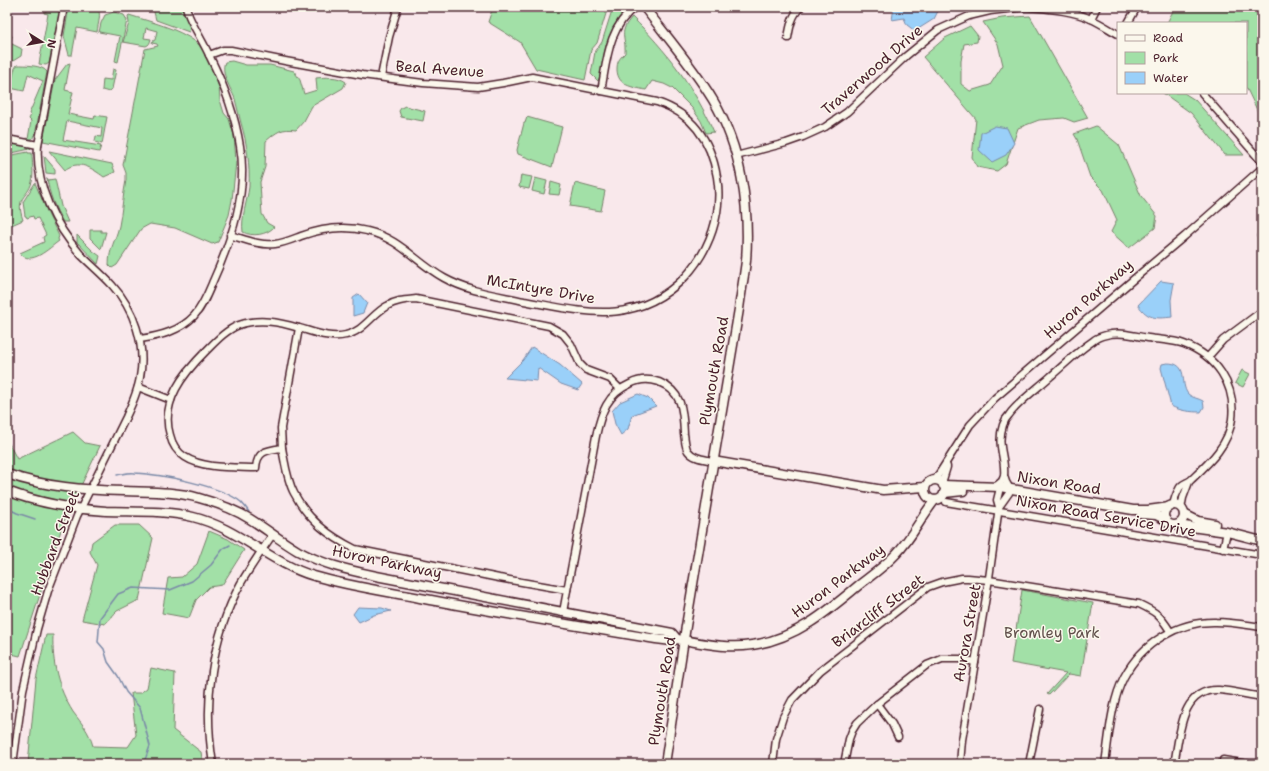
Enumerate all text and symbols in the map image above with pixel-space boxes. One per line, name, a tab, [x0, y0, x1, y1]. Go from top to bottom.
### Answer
street label: Traverwood Drive	[817, 20, 927, 120]
north arrow	[22, 22, 62, 62]
legend	[1117, 22, 1247, 94]
text: Road	[1153, 30, 1184, 46]
text: N	[43, 38, 60, 50]
text: Park	[1153, 50, 1179, 66]
street label: Beal Avenue	[395, 56, 485, 82]
text: Water	[1153, 70, 1189, 86]
street label: Huron Parkway	[1039, 255, 1137, 343]
street label: McIntyre Drive	[485, 270, 597, 308]
street label: Plymouth Road	[695, 314, 734, 427]
street label: Nixon Road	[1016, 467, 1103, 500]
street label: Hubbard Street	[26, 487, 84, 599]
street label: Nixon Road Service Drive	[1014, 490, 1198, 542]
street label: Huron Parkway	[787, 539, 889, 623]
street label: Huron Parkway	[330, 541, 444, 583]
street label: Briarcliff Street	[828, 570, 928, 652]
street label: Aurora Street	[949, 582, 985, 684]
park label: Bromley Park	[1004, 623, 1100, 643]
street label: Plymouth Road	[643, 634, 681, 747]

